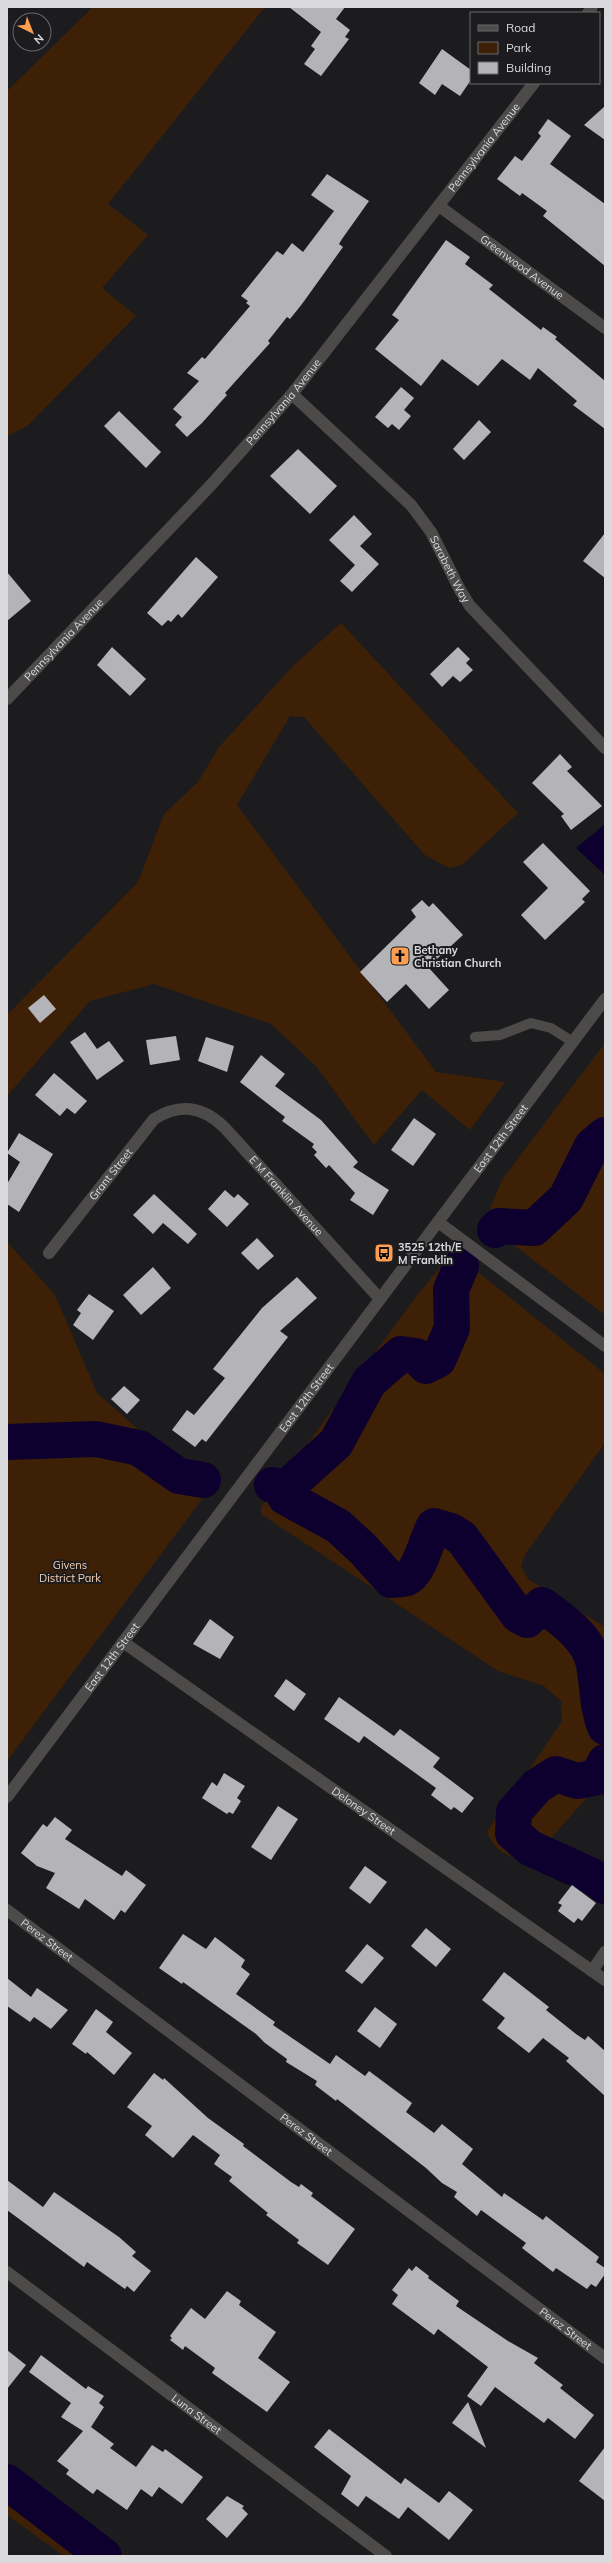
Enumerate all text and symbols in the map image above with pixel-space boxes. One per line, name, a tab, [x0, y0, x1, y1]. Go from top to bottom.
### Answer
north arrow	[12, 12, 52, 52]
legend	[470, 12, 600, 84]
text: Road	[506, 20, 535, 35]
text: N	[31, 31, 47, 47]
text: Park	[506, 40, 532, 55]
text: Building	[506, 60, 551, 75]
street label: Pennsylvania Avenue	[445, 100, 523, 195]
street label: Greenwood Avenue	[477, 232, 567, 302]
street label: Pennsylvania Avenue	[243, 356, 324, 448]
street label: Sarabeth Way	[427, 533, 473, 605]
street label: Pennsylvania Avenue	[21, 595, 106, 684]
place label: Bethany Christian Church	[414, 943, 501, 970]
church icon: Bethany Christian Church	[389, 945, 411, 967]
street label: East 12th Street	[470, 1101, 531, 1175]
street label: Grant Street	[86, 1145, 135, 1203]
street label: E M Franklin Avenue	[246, 1153, 326, 1239]
place label: 3525 12th/E M Franklin	[398, 1240, 462, 1267]
bus stop icon: 3525 12th/E M Franklin	[373, 1242, 395, 1264]
street label: East 12th Street	[276, 1361, 337, 1435]
park label: Givens District Park	[39, 1558, 101, 1585]
street label: East 12th Street	[82, 1620, 142, 1694]
street label: Deloney Street	[329, 1784, 398, 1838]
street label: Perez Street	[18, 1916, 76, 1964]
street label: Perez Street	[277, 2110, 335, 2158]
street label: Perez Street	[537, 2304, 595, 2353]
street label: Luna Street	[169, 2391, 224, 2437]

